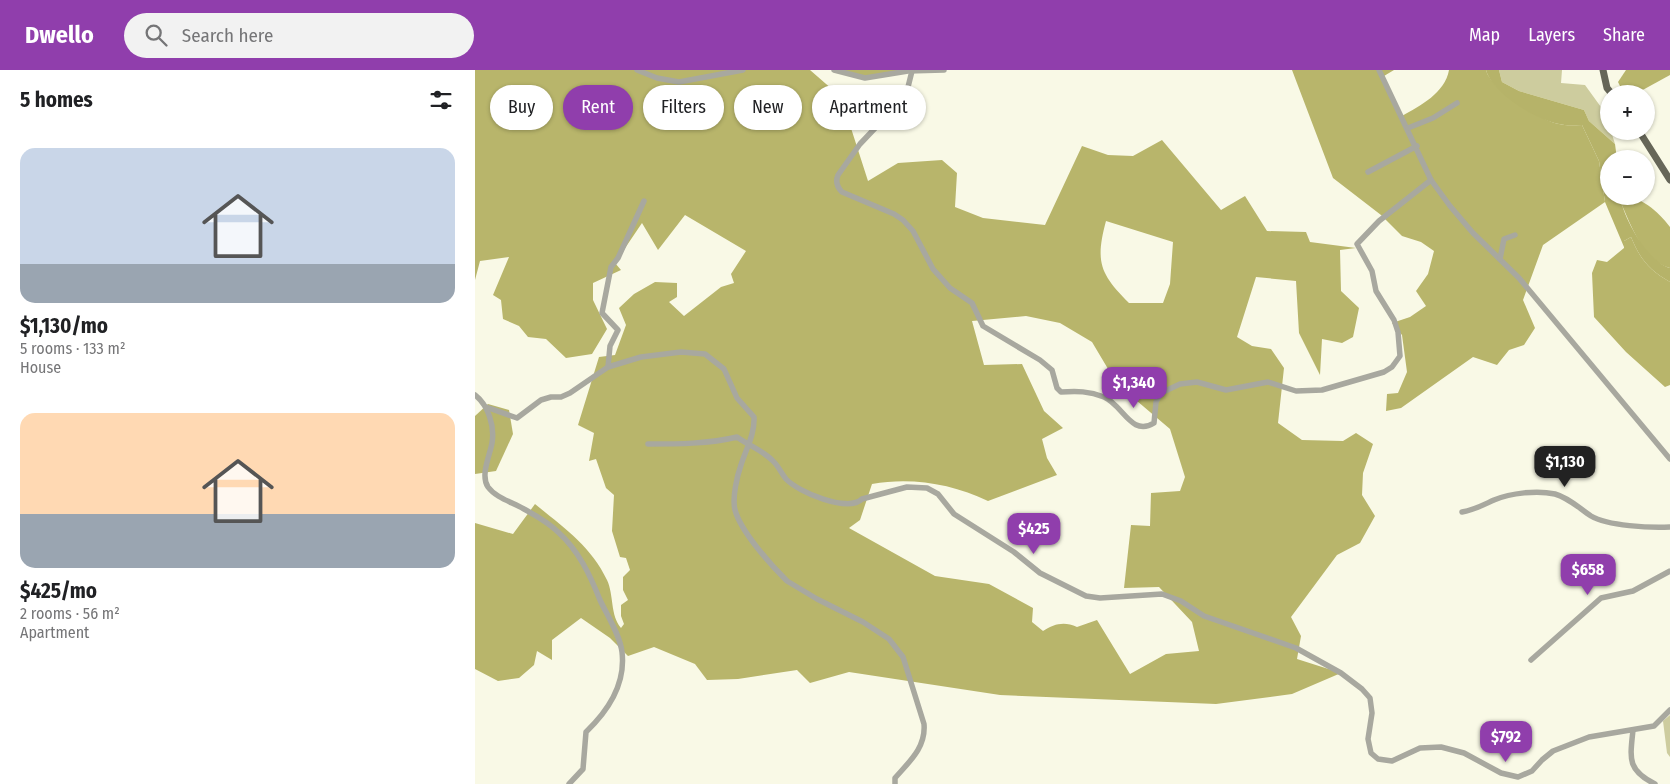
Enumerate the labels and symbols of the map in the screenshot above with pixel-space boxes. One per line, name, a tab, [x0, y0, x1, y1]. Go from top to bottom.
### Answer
pin: $1,340	[1093, 366, 1175, 409]
pin: $1,130	[1524, 446, 1606, 488]
pin: $425	[1004, 512, 1064, 555]
pin: $658	[1558, 554, 1618, 596]
pin: $792	[1476, 720, 1536, 763]

